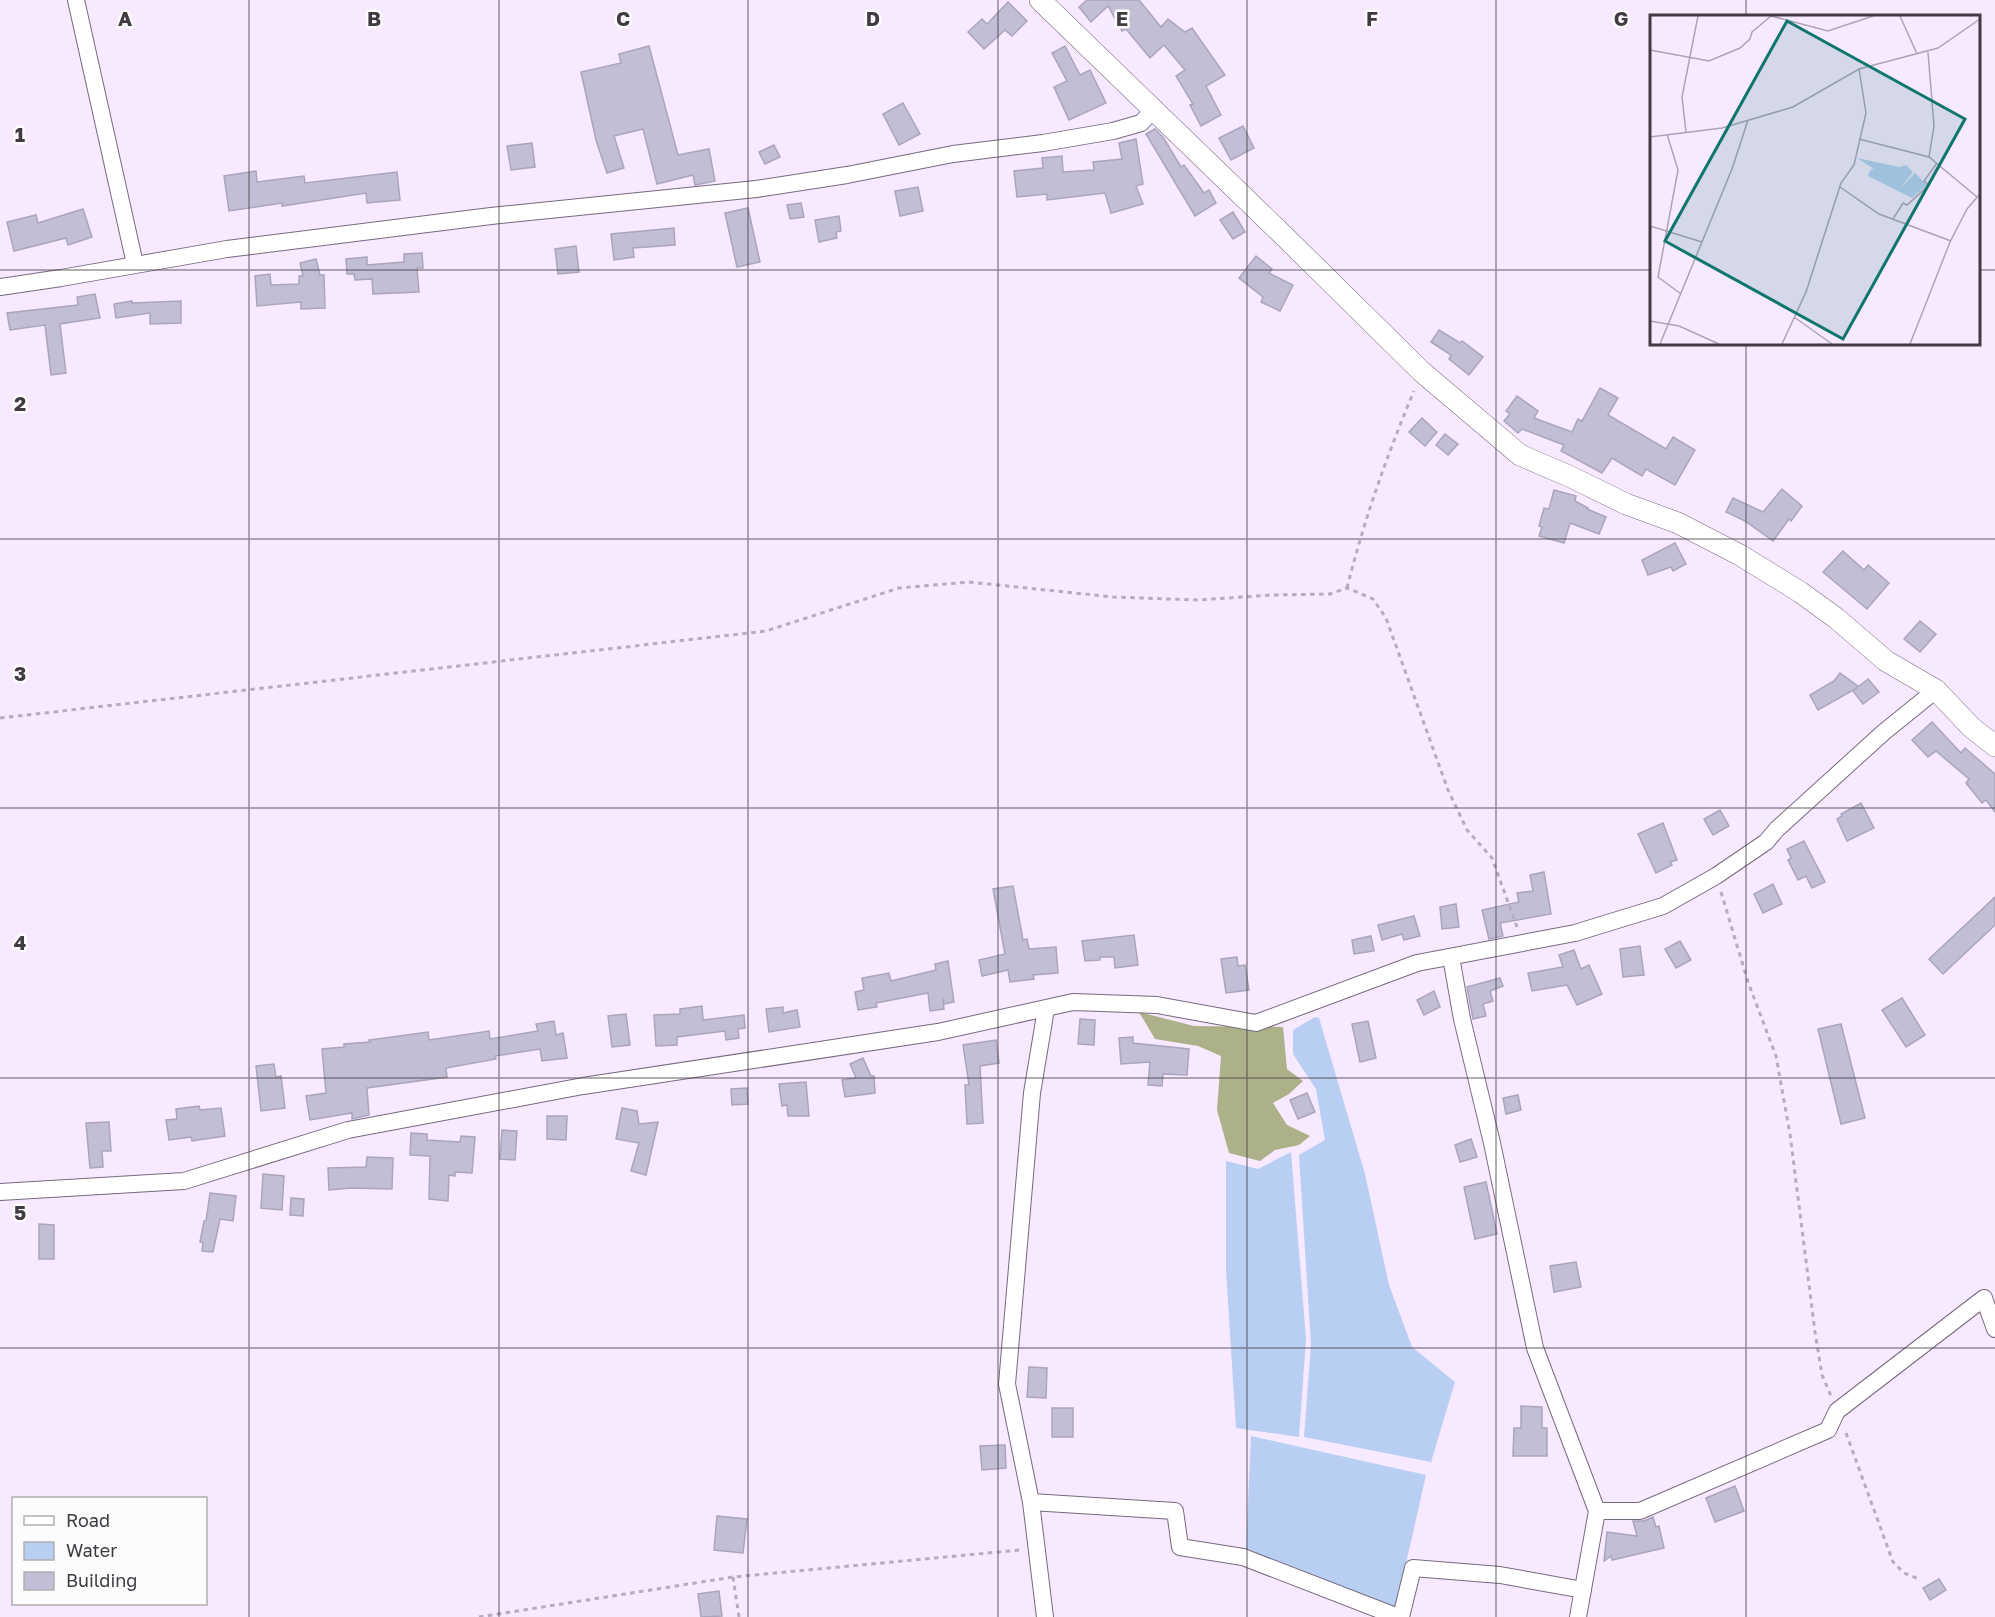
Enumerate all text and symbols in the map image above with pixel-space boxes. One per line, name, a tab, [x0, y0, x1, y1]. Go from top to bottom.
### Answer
text: A	[118, 6, 132, 30]
text: B	[367, 6, 381, 30]
text: C	[616, 6, 630, 30]
text: D	[866, 6, 880, 30]
text: E	[1116, 6, 1128, 30]
text: F	[1366, 6, 1378, 30]
text: G	[1614, 6, 1628, 30]
inset map	[1650, 15, 1980, 345]
text: 1	[15, 122, 25, 146]
text: 2	[14, 391, 26, 415]
text: 3	[14, 661, 26, 685]
text: 4	[14, 930, 26, 954]
text: 5	[14, 1200, 26, 1224]
legend	[12, 1497, 207, 1605]
text: Road	[66, 1509, 110, 1531]
text: Water	[66, 1539, 117, 1561]
text: Building	[66, 1569, 137, 1591]

